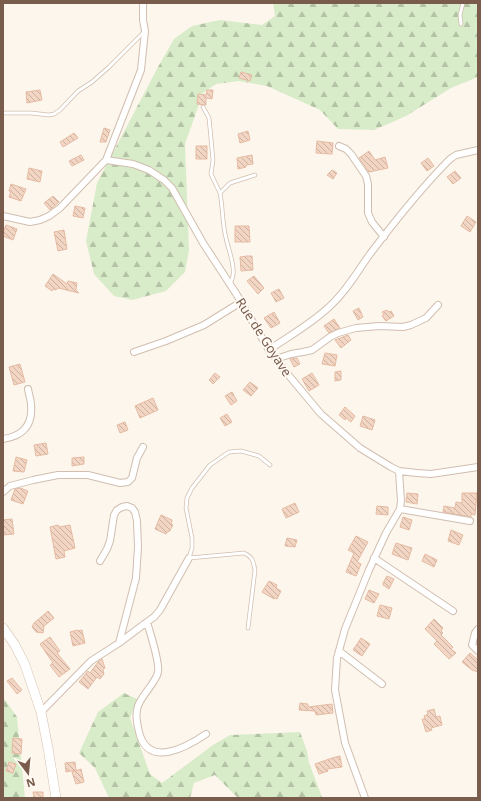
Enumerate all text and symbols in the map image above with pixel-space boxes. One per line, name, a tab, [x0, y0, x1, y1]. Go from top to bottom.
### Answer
street label: Rue de Goyave	[232, 294, 296, 380]
north arrow	[8, 753, 48, 793]
text: N	[25, 775, 37, 792]

